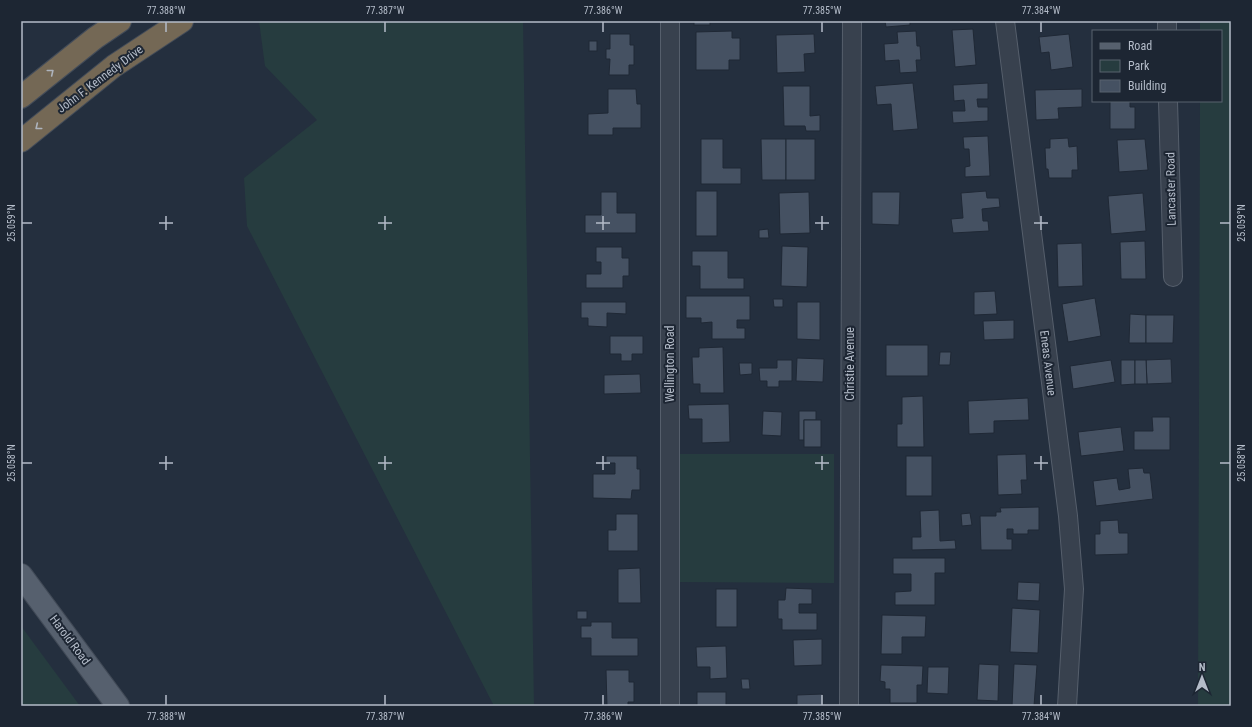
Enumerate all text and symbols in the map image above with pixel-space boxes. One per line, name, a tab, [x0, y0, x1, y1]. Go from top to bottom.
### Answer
text: 77.388°W	[147, 5, 186, 16]
text: 77.387°W	[366, 5, 405, 16]
text: 77.386°W	[584, 5, 623, 16]
text: 77.385°W	[803, 5, 842, 16]
text: 77.384°W	[1022, 5, 1061, 16]
legend	[1092, 30, 1222, 102]
text: Road	[1128, 39, 1152, 53]
street label: John F. Kennedy Drive	[54, 42, 146, 116]
text: Park	[1128, 59, 1150, 73]
one-way arrow	[47, 69, 54, 76]
text: Building	[1128, 79, 1166, 93]
one-way arrow	[36, 122, 43, 129]
street label: Lancaster Road	[1163, 152, 1179, 226]
text: 25.059°N	[6, 204, 17, 242]
text: 25.059°N	[1236, 204, 1247, 242]
street label: Wellington Road	[663, 326, 677, 402]
street label: Christie Avenue	[843, 327, 857, 401]
street label: Eneas Avenue	[1037, 329, 1059, 397]
text: 25.058°N	[6, 444, 17, 482]
text: 25.058°N	[1236, 444, 1247, 482]
street label: Harold Road	[47, 613, 93, 668]
north arrow	[1182, 657, 1222, 697]
text: N	[1199, 661, 1206, 674]
text: 77.388°W	[147, 711, 186, 722]
text: 77.387°W	[366, 711, 405, 722]
text: 77.386°W	[584, 711, 623, 722]
text: 77.385°W	[803, 711, 842, 722]
text: 77.384°W	[1022, 711, 1061, 722]

